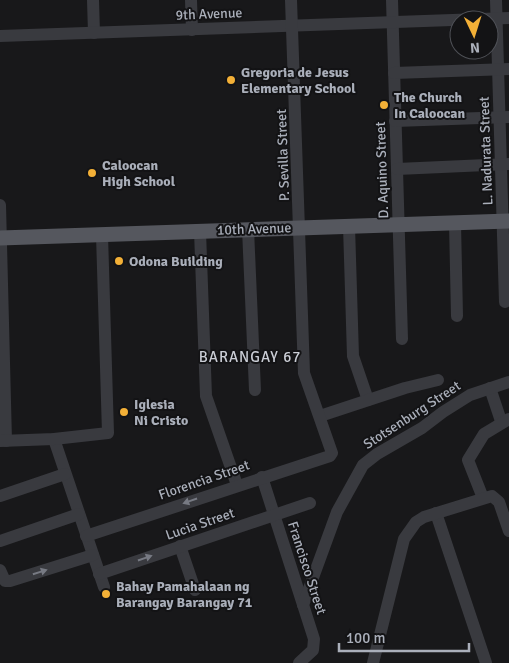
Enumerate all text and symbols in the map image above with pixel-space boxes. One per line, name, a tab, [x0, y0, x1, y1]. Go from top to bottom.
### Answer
street label: 9th Avenue	[175, 4, 243, 24]
north arrow	[449, 10, 499, 60]
text: N	[469, 39, 480, 56]
place label: Gregoria de Jesus Elementary School	[241, 64, 356, 97]
marker: Gregoria de Jesus Elementary School	[225, 74, 237, 86]
place label: The Church In Caloocan	[394, 89, 466, 122]
street label: L. Nadurata Street	[476, 96, 496, 206]
marker: The Church In Caloocan	[378, 99, 390, 111]
street label: P. Sevilla Street	[273, 109, 293, 201]
street label: D. Aquino Street	[372, 121, 392, 219]
place label: Caloocan High School	[102, 157, 176, 190]
marker: Caloocan High School	[86, 167, 98, 179]
street label: 10th Avenue	[216, 219, 292, 239]
place label: Odona Building	[129, 253, 223, 270]
marker: Odona Building	[113, 255, 125, 267]
district label: BARANGAY 67	[199, 348, 301, 366]
street label: Stotsenburg Street	[360, 377, 464, 453]
place label: Iglesia Ni Cristo	[134, 396, 188, 429]
marker: Iglesia Ni Cristo	[118, 406, 130, 418]
street label: Florencia Street	[156, 456, 252, 504]
one-way arrow	[183, 497, 198, 505]
street label: Lucia Street	[163, 504, 237, 544]
street label: Francisco Street	[284, 519, 330, 617]
one-way arrow	[138, 554, 153, 562]
one-way arrow	[33, 567, 48, 575]
place label: Bahay Pamahalaan ng Barangay Barangay 71	[116, 578, 253, 611]
marker: Bahay Pamahalaan ng Barangay Barangay 71	[100, 588, 112, 600]
scale bar	[339, 620, 469, 652]
text: 100 m	[346, 629, 386, 647]

